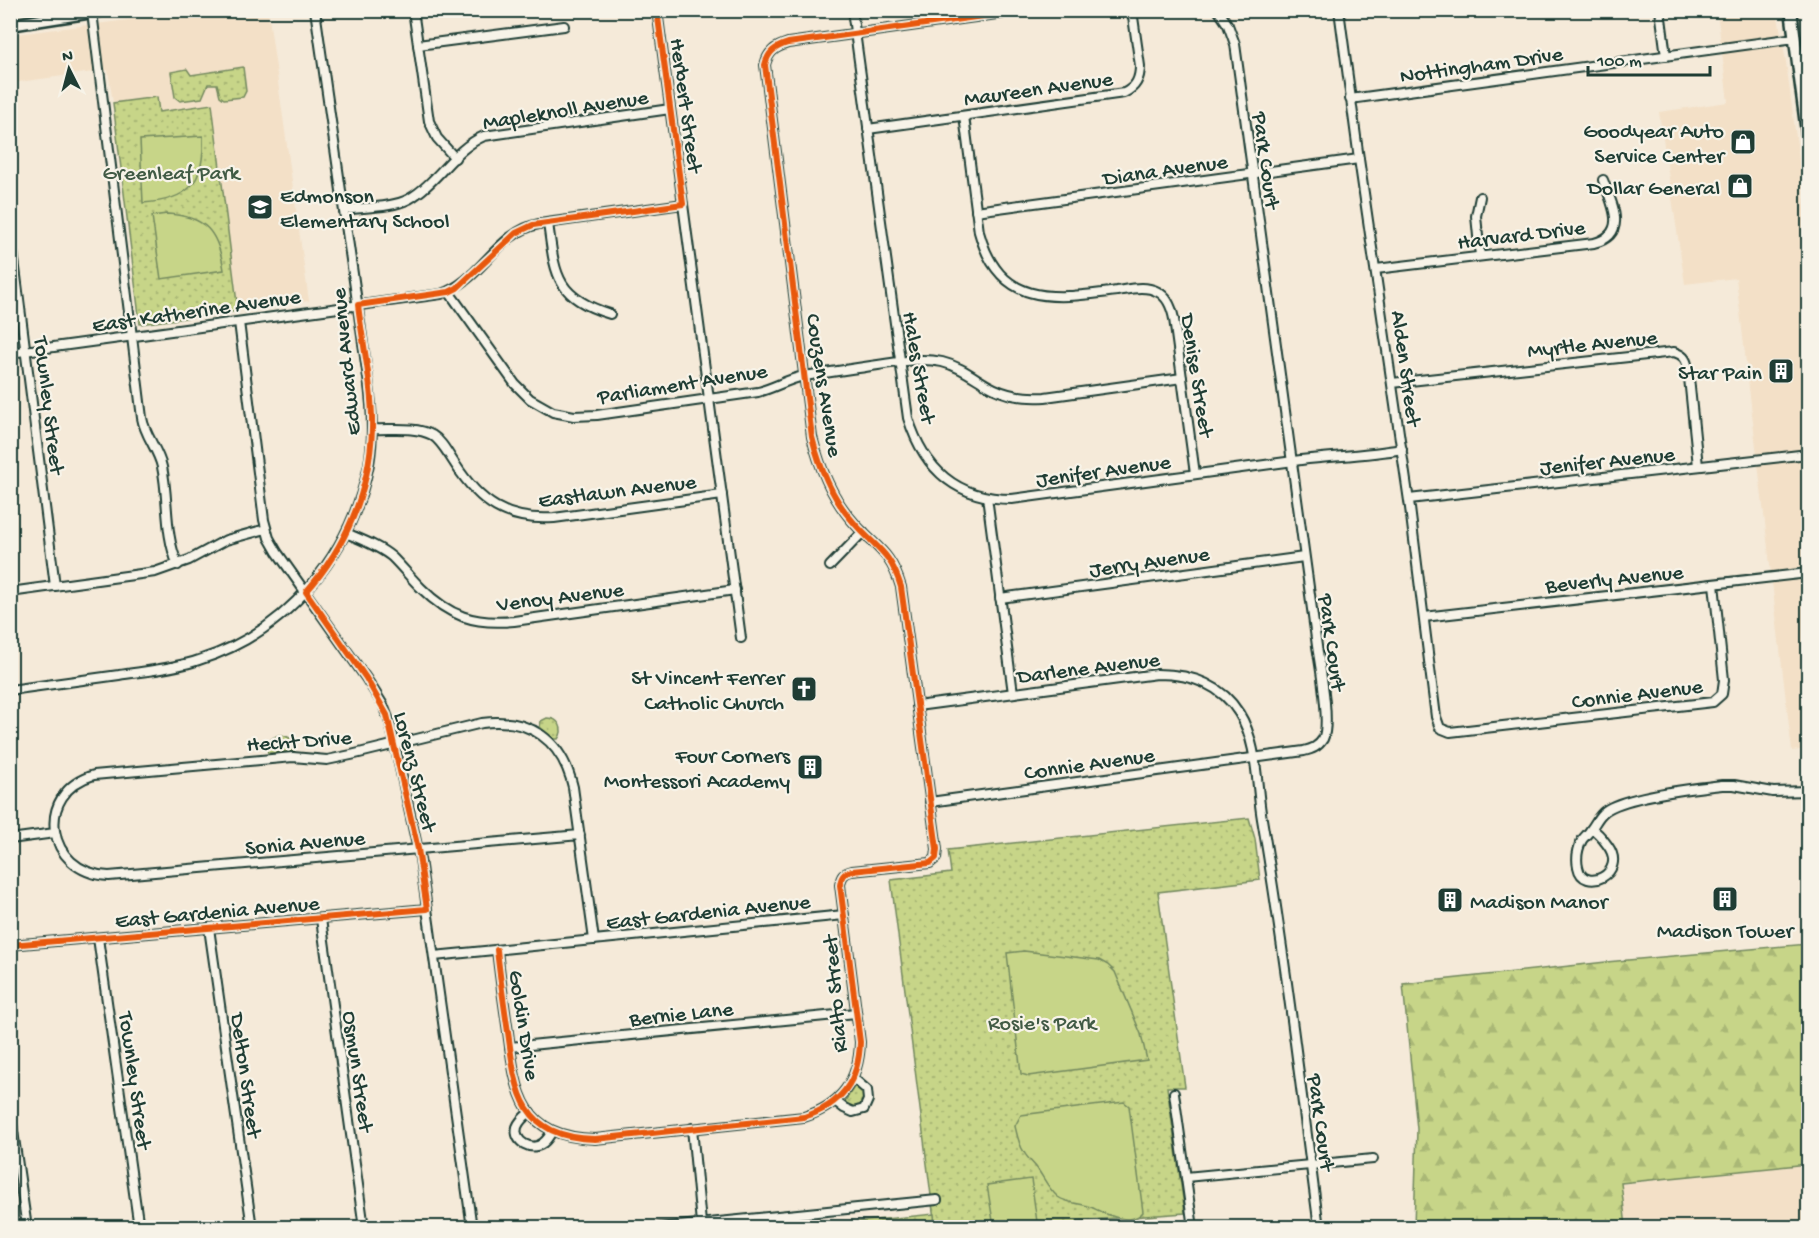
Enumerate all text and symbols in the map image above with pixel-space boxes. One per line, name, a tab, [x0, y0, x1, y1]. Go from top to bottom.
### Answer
street label: Herbert Street	[662, 37, 707, 176]
north arrow	[39, 39, 99, 99]
scale bar	[1588, 39, 1710, 77]
street label: Nottingham Drive	[1398, 43, 1565, 91]
text: N	[62, 48, 75, 68]
text: 100 m	[1596, 52, 1642, 73]
street label: Maureen Avenue	[962, 68, 1115, 114]
street label: Mapleknoll Avenue	[481, 86, 651, 138]
street label: Park Court	[1244, 109, 1284, 213]
place label: Goodyear Auto Service Center	[1583, 120, 1726, 171]
shop icon: Goodyear Auto Service Center	[1728, 127, 1758, 157]
street label: Diana Avenue	[1100, 150, 1230, 194]
park label: Greenleaf Park	[102, 162, 242, 188]
shop icon: Dollar General	[1725, 171, 1755, 201]
place label: Dollar General	[1585, 177, 1720, 203]
place label: Edmonson Elementary School	[280, 185, 450, 236]
school or university icon: Edmonson Elementary School	[245, 192, 275, 222]
street label: Harvard Drive	[1456, 216, 1587, 258]
street label: East Katherine Avenue	[91, 285, 303, 340]
street label: Edward Avenue	[327, 286, 369, 436]
street label: Alden Street	[1383, 309, 1425, 430]
street label: Hales Street	[894, 310, 940, 428]
street label: Denise Street	[1172, 310, 1218, 441]
street label: Couzens Avenue	[798, 312, 846, 460]
street label: Myrtle Avenue	[1526, 326, 1659, 366]
street label: Townley Street	[25, 333, 69, 478]
building icon: Star Pain	[1766, 356, 1796, 386]
street label: Parliament Avenue	[595, 360, 770, 412]
place label: Star Pain	[1678, 362, 1763, 388]
street label: Jenifer Avenue	[1539, 443, 1677, 483]
street label: Jenifer Avenue	[1035, 451, 1173, 495]
street label: Eastlawn Avenue	[537, 470, 699, 516]
street label: Jerry Avenue	[1088, 543, 1212, 585]
street label: Beverly Avenue	[1543, 561, 1685, 601]
street label: Venoy Avenue	[495, 578, 626, 620]
street label: Park Court	[1310, 591, 1350, 695]
street label: Darlene Avenue	[1014, 648, 1162, 692]
place label: St Vincent Ferrer Catholic Church	[631, 667, 786, 718]
church icon: St Vincent Ferrer Catholic Church	[789, 674, 819, 704]
street label: Connie Avenue	[1571, 675, 1705, 717]
street label: Lorenz Street	[386, 709, 441, 837]
street label: Hecht Drive	[246, 726, 353, 760]
street label: Connie Avenue	[1023, 744, 1157, 788]
place label: Four Corners Montessori Academy	[604, 745, 791, 796]
building icon: Four Corners Montessori Academy	[795, 752, 825, 782]
street label: Sonia Avenue	[244, 827, 367, 863]
building icon: Madison Tower	[1710, 884, 1740, 914]
building icon: Madison Manor	[1435, 885, 1465, 915]
street label: East Gardenia Avenue	[605, 890, 812, 938]
place label: Madison Manor	[1470, 891, 1610, 917]
street label: East Gardenia Avenue	[114, 892, 321, 936]
place label: Madison Tower	[1657, 920, 1795, 946]
street label: Rialto Street	[819, 932, 855, 1053]
street label: Goldin Drive	[500, 969, 544, 1083]
street label: Bernie Lane	[627, 998, 735, 1034]
street label: Townley Street	[110, 1008, 156, 1153]
street label: Delton Street	[222, 1010, 266, 1141]
street label: Osmun Street	[335, 1010, 378, 1136]
park label: Rosie's Park	[988, 1012, 1098, 1038]
street label: Park Court	[1299, 1071, 1339, 1175]

